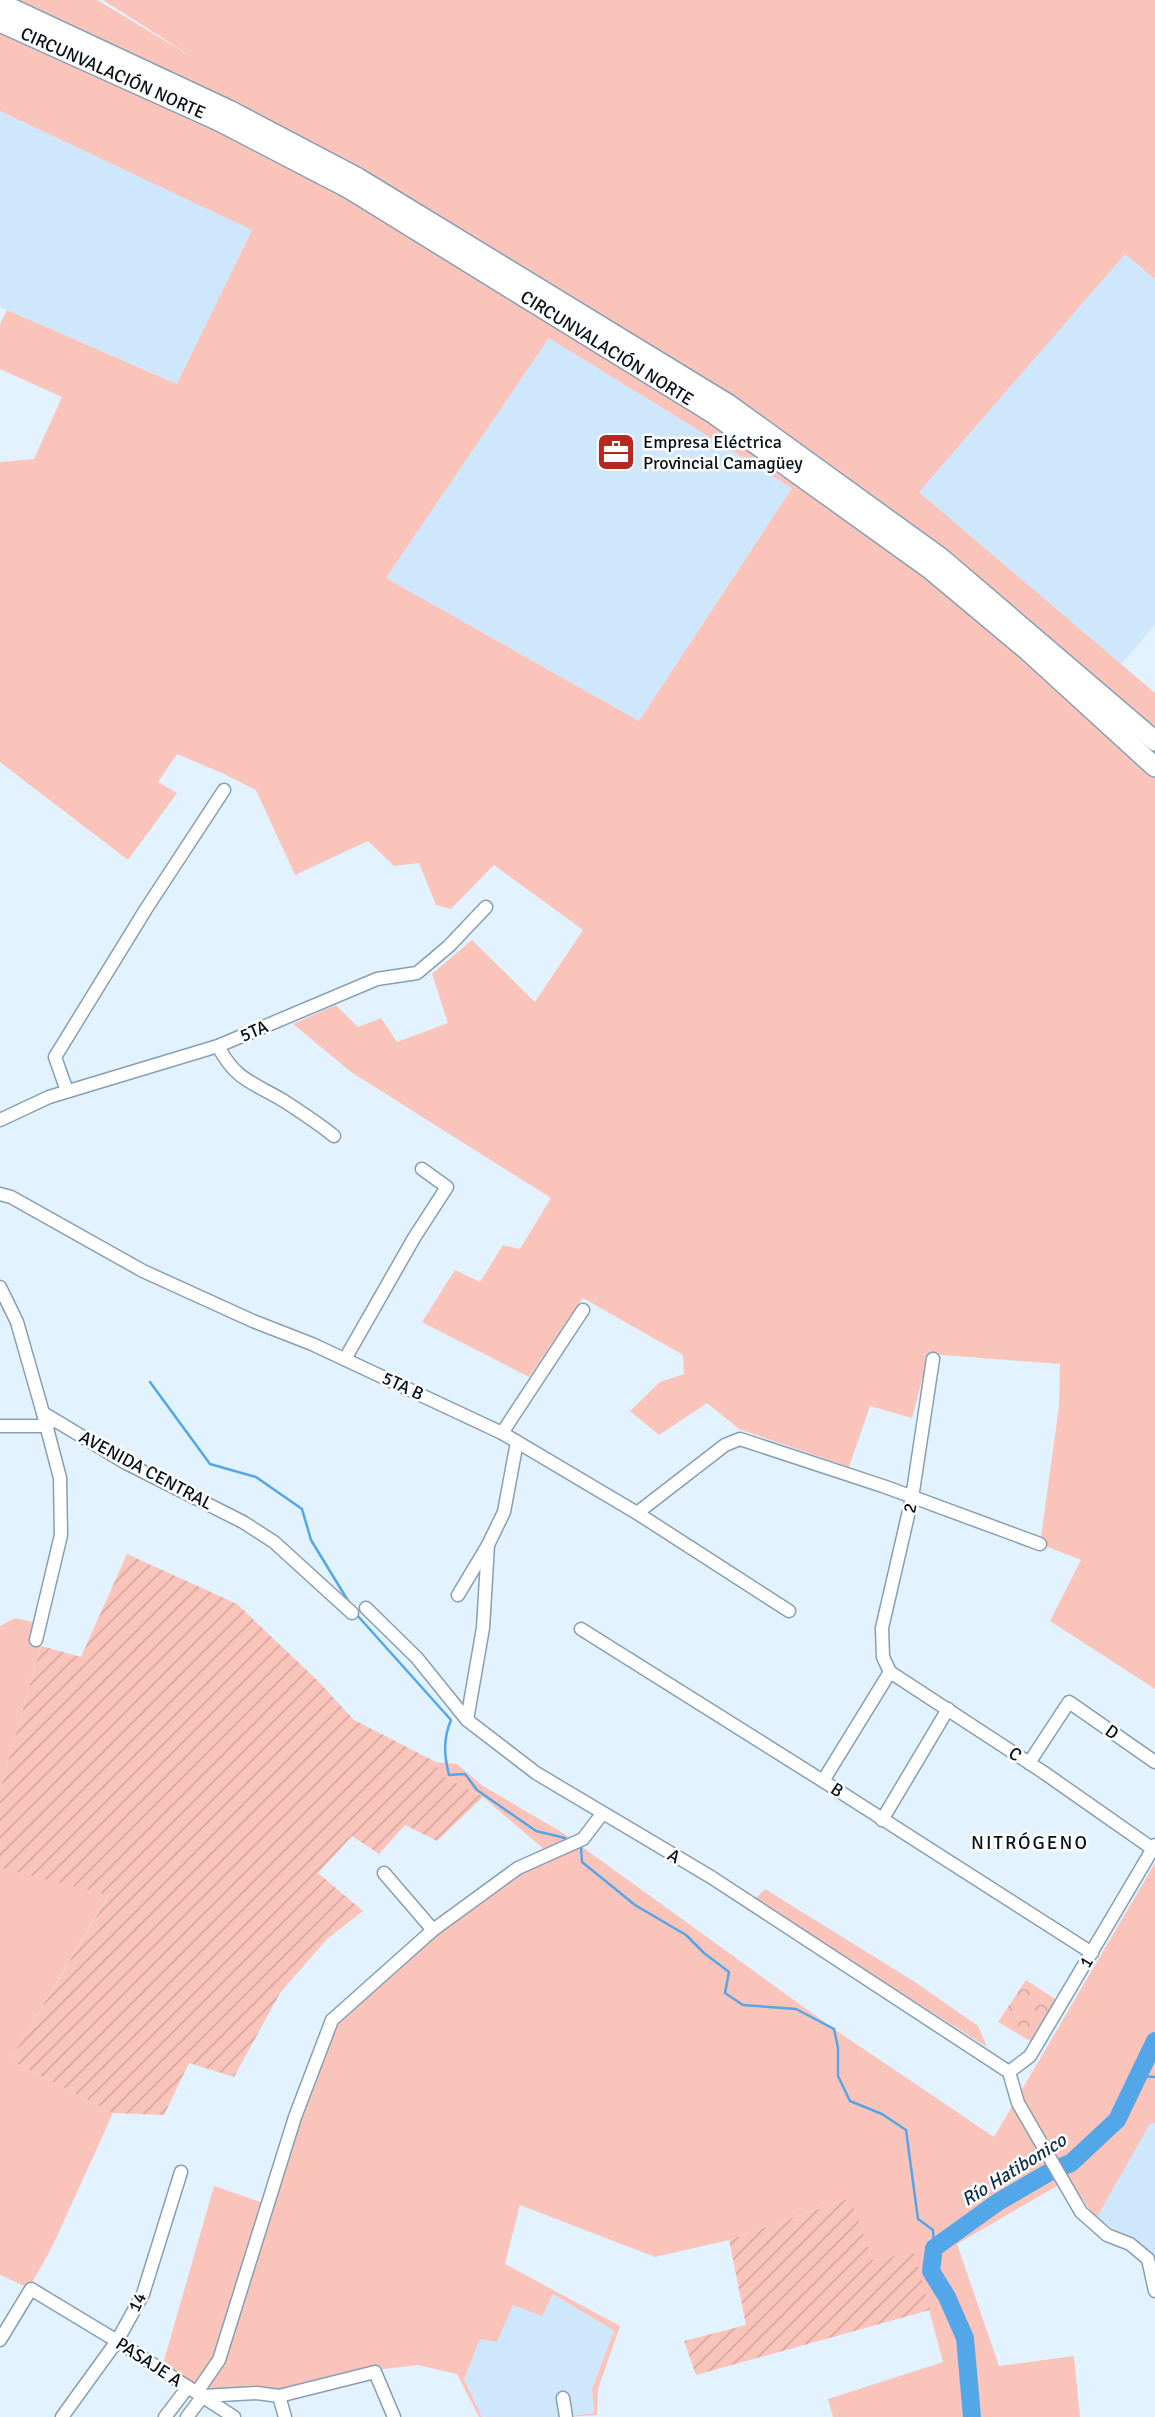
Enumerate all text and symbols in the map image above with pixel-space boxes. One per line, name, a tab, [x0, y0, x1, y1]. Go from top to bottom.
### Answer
street label: CIRCUNVALACIÓN NORTE	[17, 22, 209, 124]
street label: CIRCUNVALACIÓN NORTE	[516, 286, 698, 410]
office icon: Empresa Eléctrica Provincial Camagüey	[595, 431, 637, 473]
place label: Empresa Eléctrica Provincial Camagüey	[643, 431, 803, 474]
street label: 5TA	[237, 1015, 271, 1047]
street label: 5TA B	[379, 1367, 427, 1405]
street label: AVENIDA CENTRAL	[76, 1426, 216, 1514]
street label: 2	[898, 1501, 922, 1515]
street label: D	[1101, 1720, 1123, 1744]
street label: C	[1004, 1742, 1026, 1766]
street label: B	[826, 1778, 848, 1802]
district label: NITRÓGENO	[971, 1831, 1089, 1855]
street label: A	[664, 1844, 684, 1868]
street label: 1	[1074, 1952, 1098, 1972]
water label: Río Hatibonico	[957, 2128, 1072, 2212]
street label: 14	[123, 2288, 151, 2316]
street label: PASAJE A	[112, 2332, 186, 2392]

